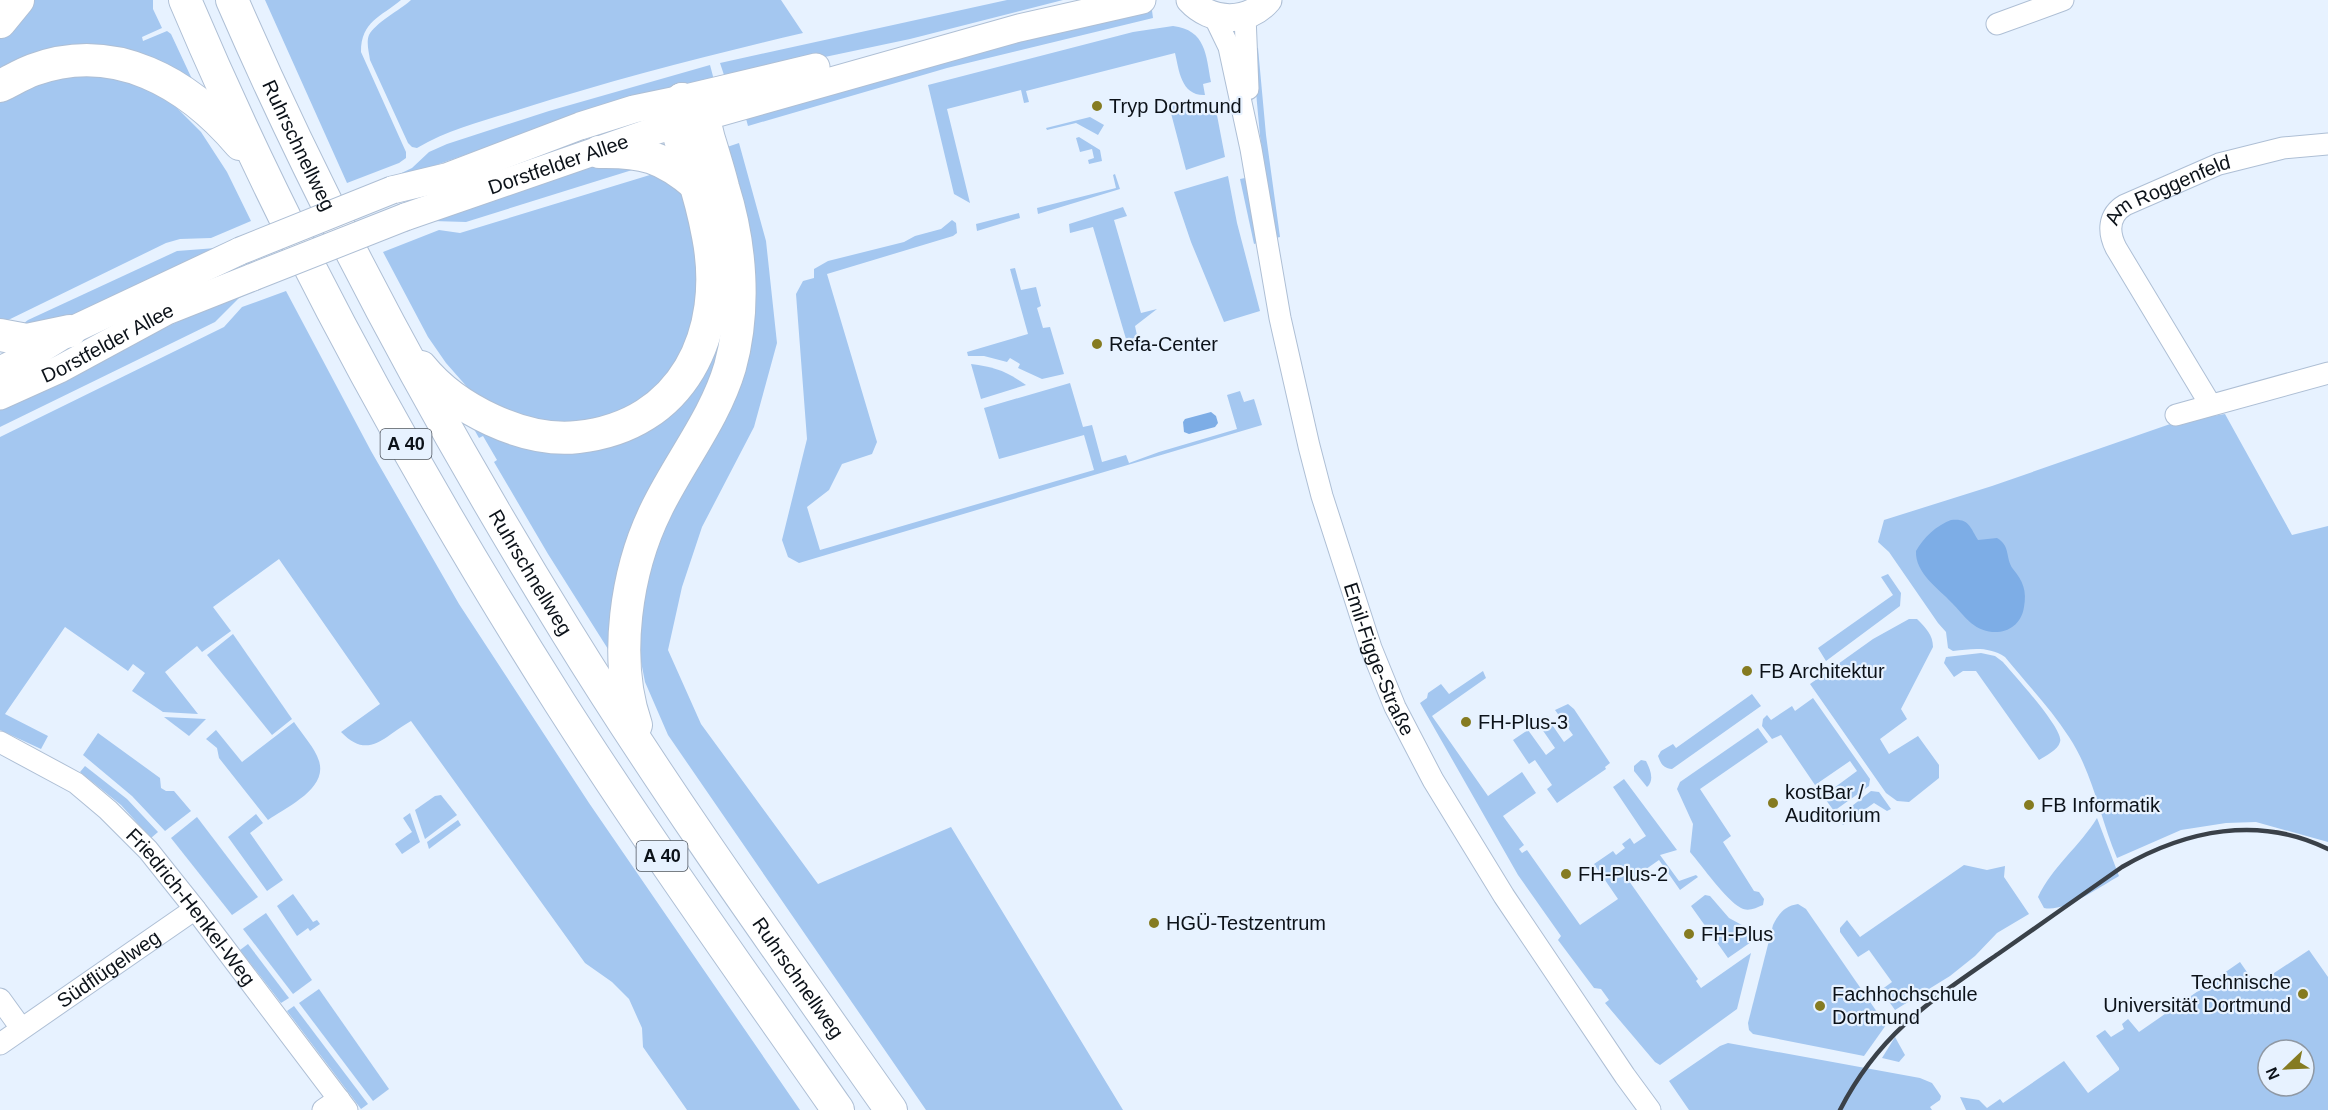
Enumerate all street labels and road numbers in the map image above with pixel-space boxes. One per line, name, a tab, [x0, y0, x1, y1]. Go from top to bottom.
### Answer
street label: Ruhrschnellweg	[258, 76, 340, 214]
street label: Dorstfelder Allee	[485, 130, 631, 198]
street label: Am Roggenfeld	[2100, 151, 2232, 228]
street label: Dorstfelder Allee	[38, 299, 177, 387]
road number: A 40	[380, 429, 432, 459]
street label: Ruhrschnellweg	[485, 506, 577, 639]
street label: Emil-Figge-Straße	[1340, 580, 1419, 739]
street label: Friedrich-Henkel-Weg	[122, 824, 260, 990]
road number: A 40	[636, 841, 688, 871]
street label: Ruhrschnellweg	[748, 913, 848, 1043]
street label: Südflügelweg	[53, 926, 164, 1012]

